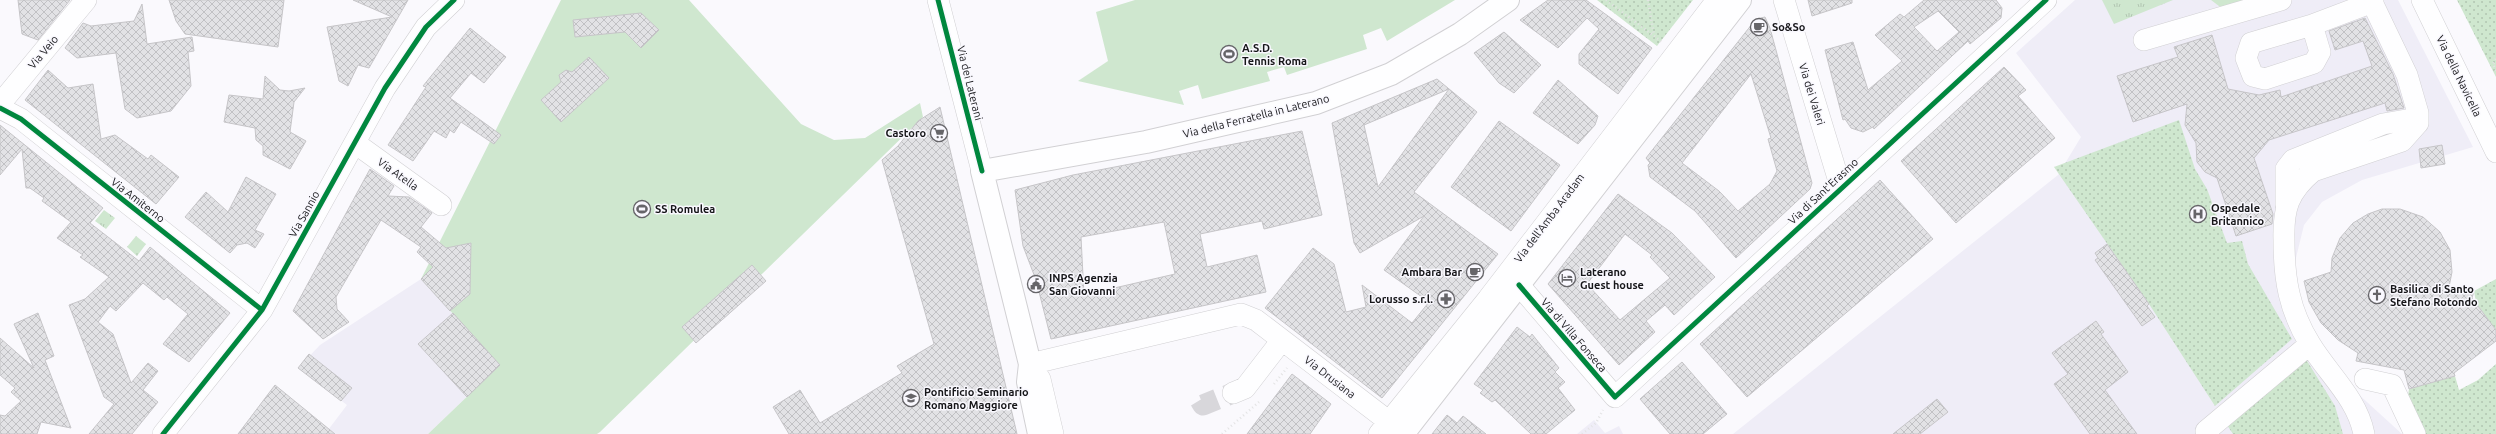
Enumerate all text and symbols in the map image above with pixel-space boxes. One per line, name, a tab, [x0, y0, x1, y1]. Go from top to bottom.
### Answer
cafe icon: So&So	[1749, 17, 1769, 37]
place label: So&So	[1772, 21, 1806, 33]
street label: Via Veio	[26, 33, 60, 71]
street label: Via della Navicella	[2434, 33, 2484, 119]
place label: A.S.D. Tennis Roma	[1242, 42, 1307, 67]
sports icon: A.S.D. Tennis Roma	[1219, 44, 1239, 64]
street label: Via dei Laterani	[955, 45, 985, 121]
street label: Via dei Valeri	[1797, 62, 1827, 126]
street label: Via della Ferratella in Laterano	[1182, 92, 1330, 140]
supermarket icon: Castoro	[929, 123, 949, 143]
place label: Castoro	[885, 127, 926, 139]
street label: Via Atella	[375, 155, 421, 193]
street label: Via di Sant'Erasmo	[1786, 156, 1860, 226]
street label: Via dell'Amba Aradam	[1512, 171, 1586, 265]
street label: Via Amiterno	[109, 175, 167, 225]
street label: Via Sannio	[286, 189, 322, 239]
sports icon: SS Romulea	[632, 199, 652, 219]
place label: Ospedale Britannico	[2211, 202, 2265, 227]
place label: SS Romulea	[655, 203, 715, 215]
hospital icon: Ospedale Britannico	[2188, 204, 2208, 224]
cafe icon: Ambara Bar	[1465, 262, 1485, 282]
place label: Ambara Bar	[1401, 266, 1462, 278]
place label: Laterano Guest house	[1580, 266, 1644, 291]
hotel icon: Laterano Guest house	[1557, 268, 1577, 288]
place label: INPS Agenzia San Giovanni	[1049, 272, 1118, 297]
public building icon: INPS Agenzia San Giovanni	[1026, 274, 1046, 294]
place label: Basilica di Santo Stefano Rotondo	[2390, 283, 2478, 308]
church icon: Basilica di Santo Stefano Rotondo	[2367, 285, 2387, 305]
pharmacy icon: Lorusso s.r.l.	[1436, 289, 1456, 309]
place label: Lorusso s.r.l.	[1369, 293, 1433, 305]
street label: Via di Villa Fonseca	[1539, 296, 1609, 374]
street label: Via Drusiana	[1302, 353, 1358, 401]
place label: Pontificio Seminario Romano Maggiore	[924, 386, 1029, 411]
school or university icon: Pontificio Seminario Romano Maggiore	[901, 388, 921, 408]

